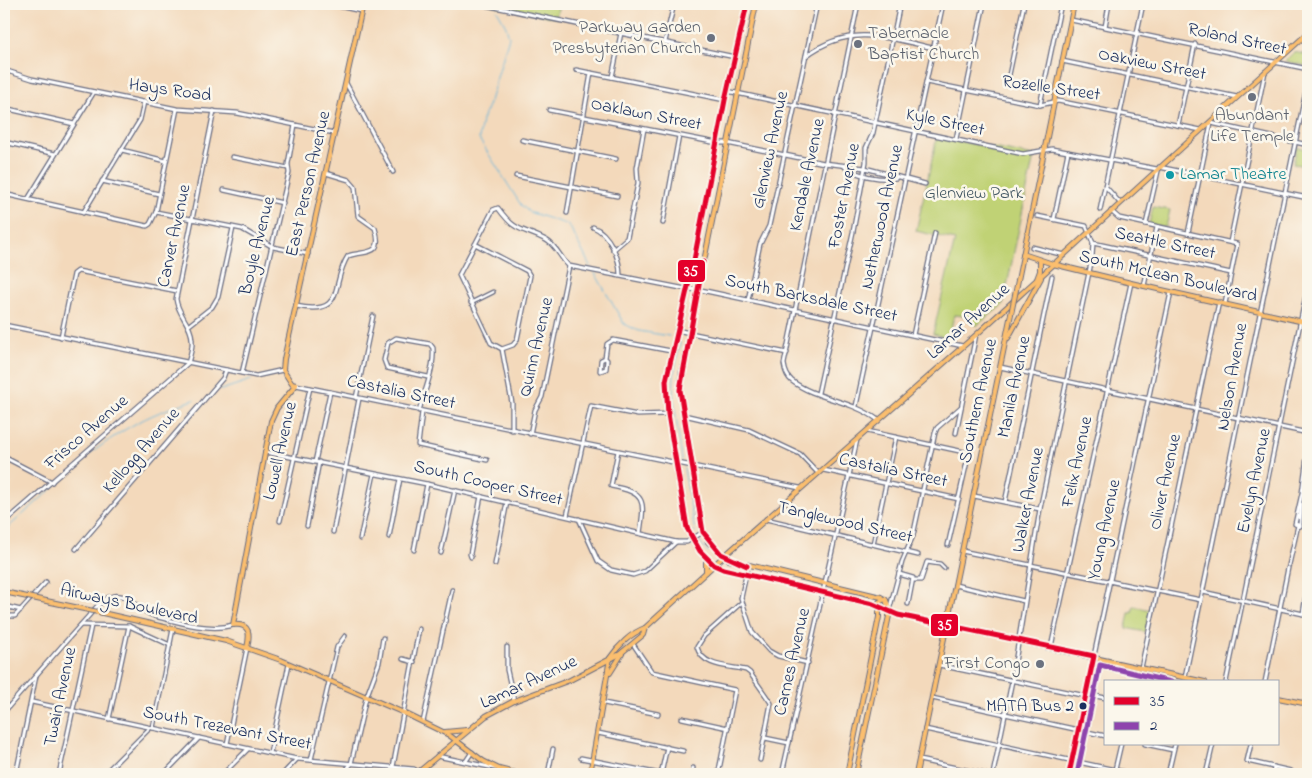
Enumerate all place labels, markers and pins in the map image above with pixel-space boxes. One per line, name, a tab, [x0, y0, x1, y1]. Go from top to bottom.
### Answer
place label: Parkway Garden Presbyterian Church	[553, 15, 701, 62]
place label: Tabernacle Baptist Church	[867, 21, 979, 68]
marker: Parkway Garden Presbyterian Church	[705, 32, 717, 44]
marker: Tabernacle Baptist Church	[852, 38, 864, 50]
marker: Abundant Life Temple	[1246, 91, 1258, 103]
place label: Abundant Life Temple	[1210, 103, 1295, 150]
place label: Lamar Theatre	[1180, 162, 1287, 188]
marker: Lamar Theatre	[1164, 169, 1176, 181]
place label: First Congo	[943, 651, 1030, 678]
marker: First Congo	[1034, 658, 1046, 670]
place label: MATA Bus 2	[986, 694, 1074, 719]
marker: MATA Bus 2	[1078, 701, 1088, 711]

